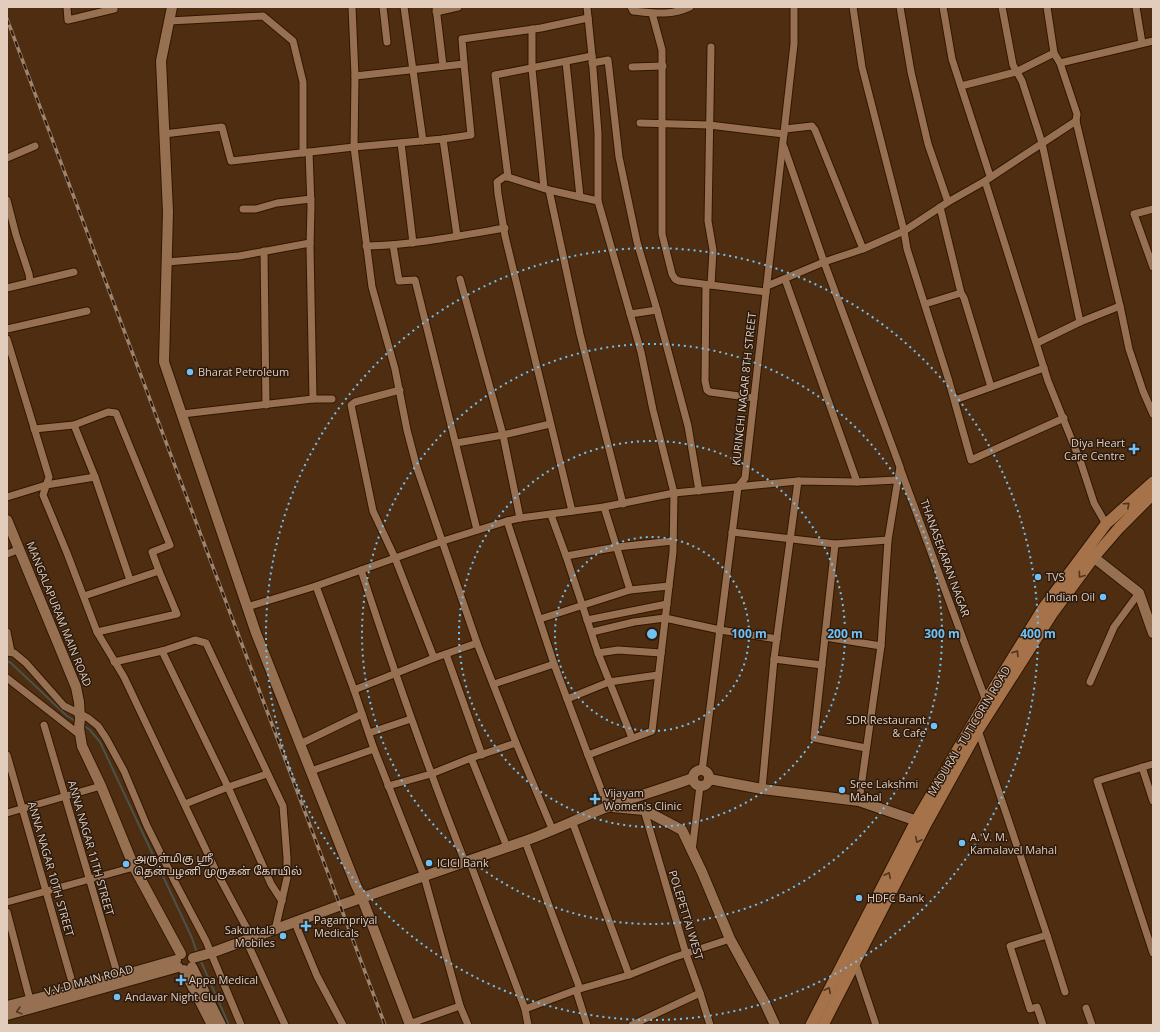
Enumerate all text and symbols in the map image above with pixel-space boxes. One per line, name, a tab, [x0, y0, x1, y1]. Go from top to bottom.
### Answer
street label: KURINCHI NAGAR 8TH STREET	[728, 311, 759, 466]
place label: Bharat Petroleum	[198, 364, 289, 379]
marker: Bharat Petroleum	[185, 367, 195, 377]
place label: Diya Heart Care Centre	[1064, 435, 1125, 463]
marker: Diya Heart Care Centre	[1128, 443, 1140, 455]
street label: THANASEKARAN NAGAR	[917, 497, 974, 619]
one-way arrow	[1122, 503, 1130, 510]
street label: MANGALAPURAM MAIN ROAD	[23, 539, 96, 689]
place label: TVS	[1046, 569, 1065, 584]
one-way arrow	[1078, 571, 1085, 578]
marker: TVS	[1033, 572, 1043, 582]
place label: Indian Oil	[1046, 589, 1095, 604]
marker: Indian Oil	[1098, 592, 1108, 602]
text: 100 m	[731, 625, 767, 642]
text: 200 m	[827, 625, 863, 642]
text: 300 m	[924, 625, 960, 642]
text: 400 m	[1020, 625, 1056, 642]
centre of rings	[645, 627, 659, 641]
one-way arrow	[1011, 650, 1018, 657]
street label: MADURAI - TUTICORIN ROAD	[924, 663, 1013, 798]
place label: SDR Restaurant & Cafe	[846, 712, 926, 740]
marker: SDR Restaurant & Cafe	[929, 721, 939, 731]
place label: Sree Lakshmi Mahal	[850, 776, 918, 804]
street label: ANNA NAGAR 11TH STREET	[65, 779, 118, 917]
place label: Vijayam Women's Clinic	[604, 785, 682, 813]
marker: Sree Lakshmi Mahal	[837, 785, 847, 795]
marker: Vijayam Women's Clinic	[589, 793, 601, 805]
street label: ANNA NAGAR 10TH STREET	[25, 800, 78, 938]
place label: A. V. M. Kamalavel Mahal	[970, 829, 1057, 857]
one-way arrow	[915, 835, 923, 843]
marker: A. V. M. Kamalavel Mahal	[957, 838, 967, 848]
place label: அருள்மிகு ஶ்ரீ தென்பழனி முருகன் கோயில்	[134, 850, 302, 879]
place label: ICICI Bank	[437, 855, 489, 870]
marker: ICICI Bank	[424, 858, 434, 868]
marker: அருள்மிகு ஶ்ரீ தென்பழனி முருகன் கோயில்	[121, 859, 131, 869]
street label: POLEPETTAI WEST	[666, 868, 707, 962]
one-way arrow	[883, 871, 891, 879]
place label: HDFC Bank	[867, 890, 925, 905]
marker: HDFC Bank	[854, 893, 864, 903]
place label: Pagampriyal Medicals	[314, 912, 377, 940]
marker: Pagampriyal Medicals	[301, 921, 311, 931]
place label: Sakuntala Mobiles	[225, 922, 275, 950]
marker: Sakuntala Mobiles	[278, 931, 288, 941]
street label: V.V.D MAIN ROAD	[43, 960, 135, 999]
place label: Appa Medical	[189, 972, 258, 987]
marker: Appa Medical	[176, 975, 186, 985]
one-way arrow	[824, 987, 831, 995]
place label: Andavar Night Club	[125, 989, 225, 1004]
marker: Andavar Night Club	[112, 992, 122, 1002]
one-way arrow	[16, 1007, 22, 1015]

